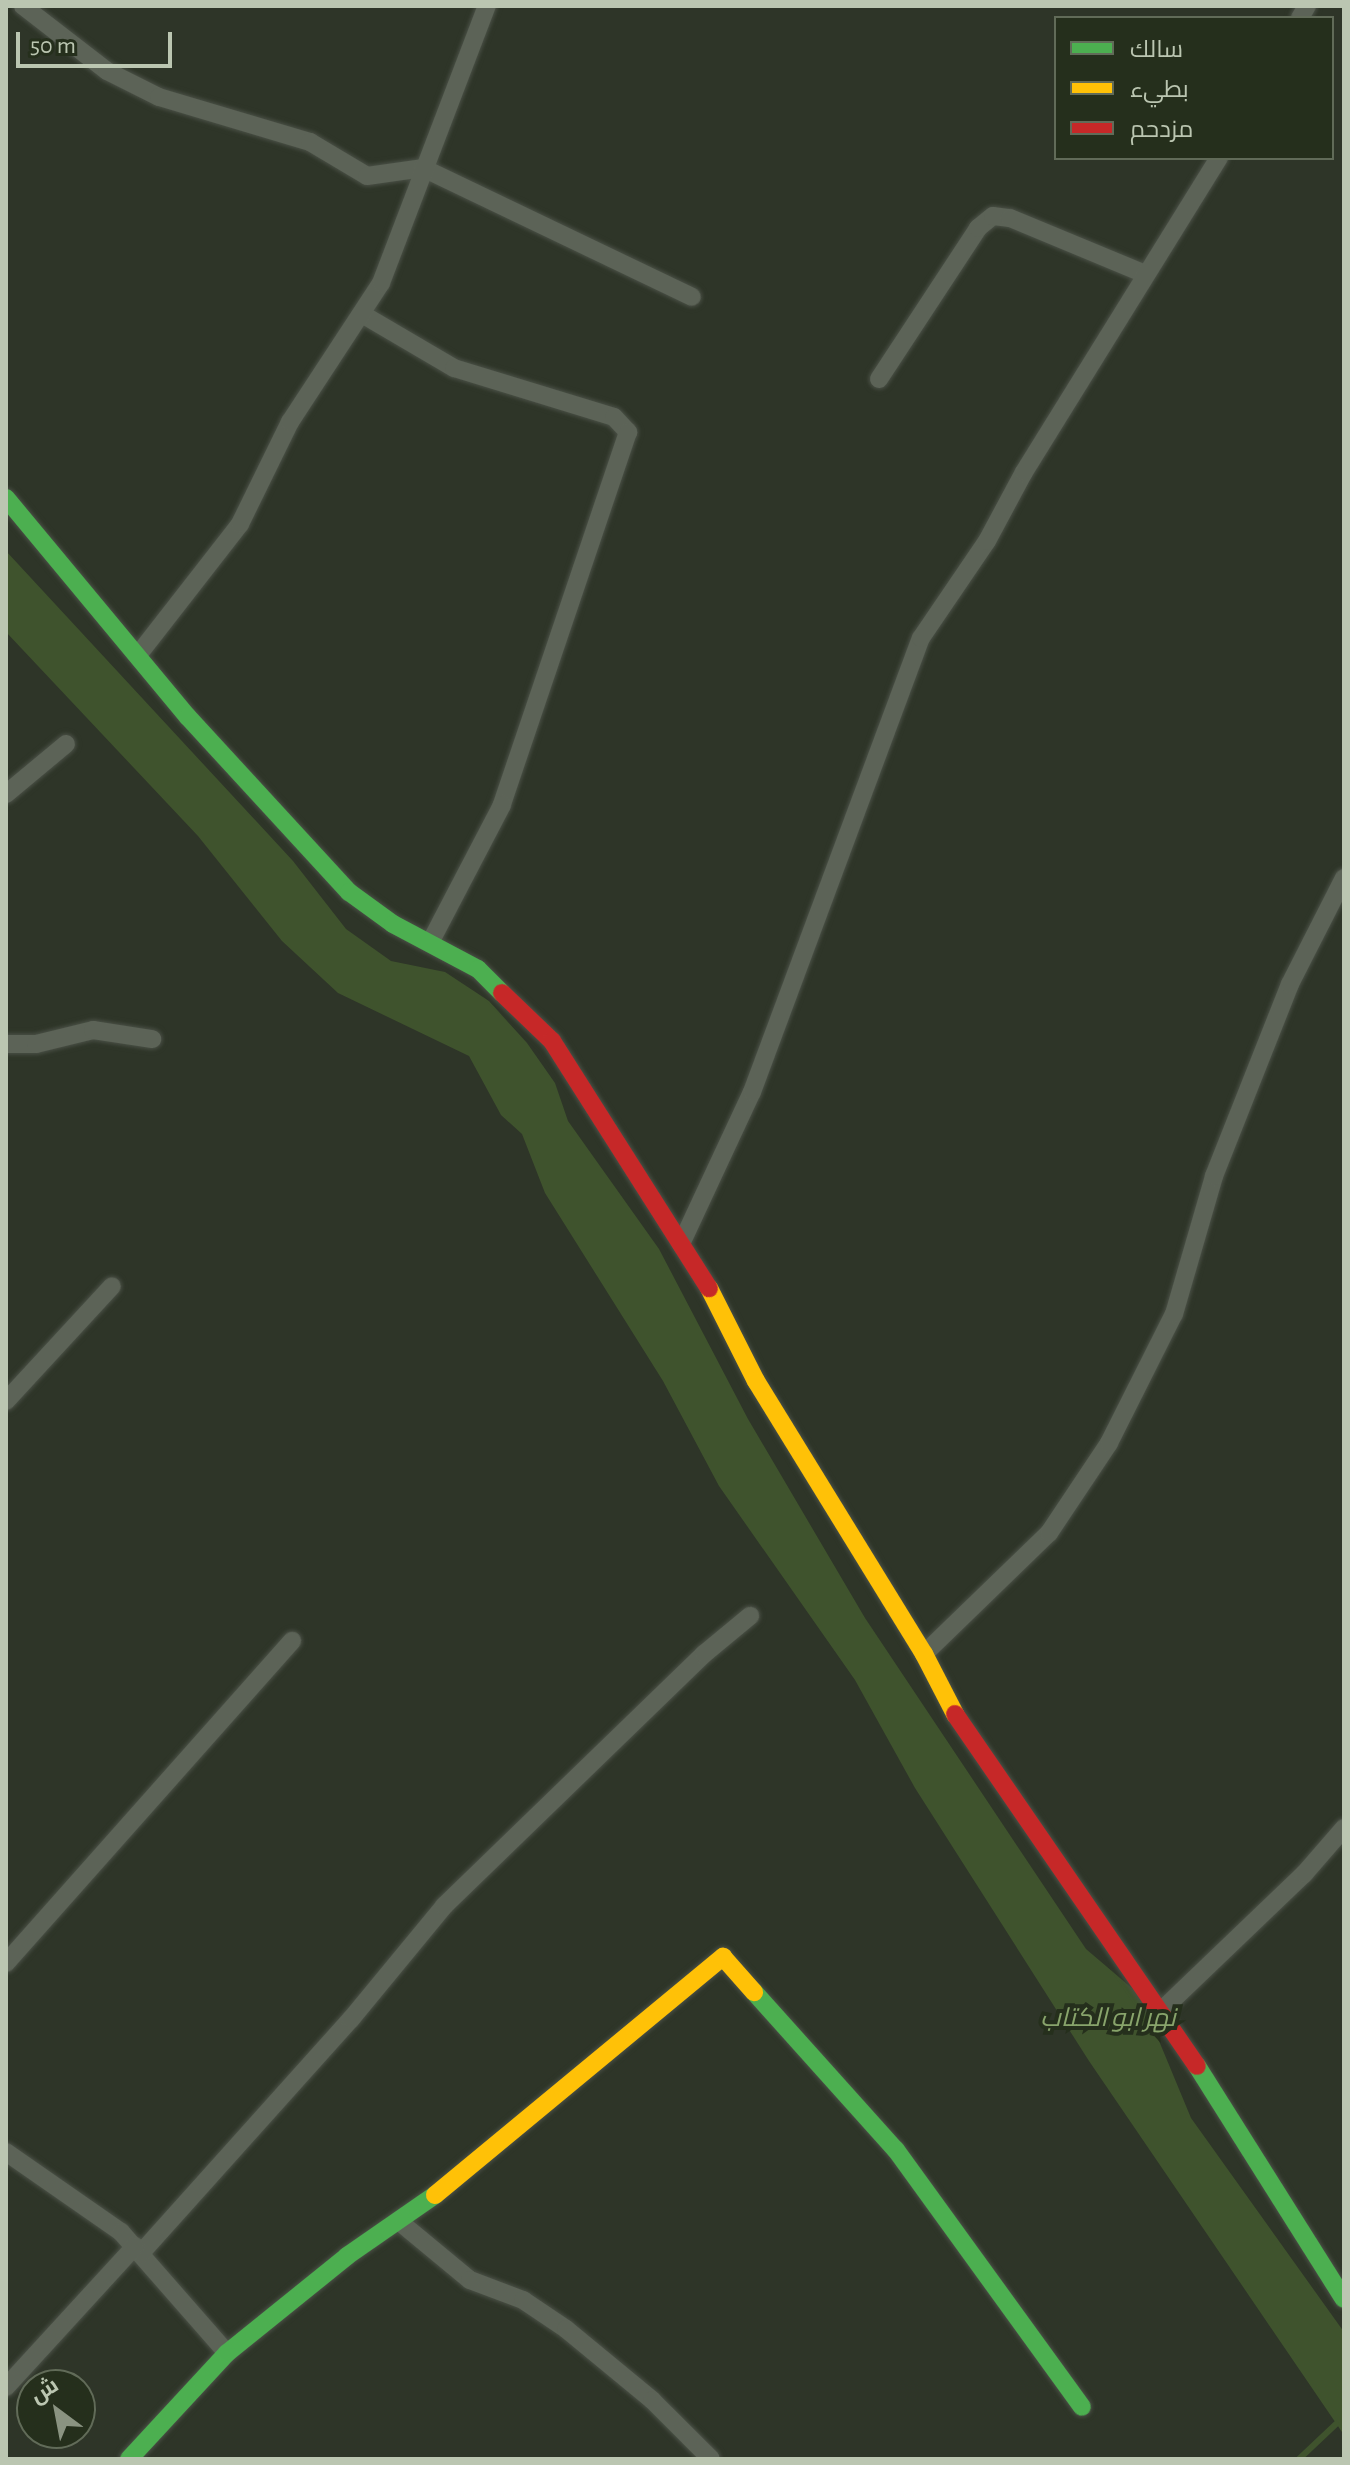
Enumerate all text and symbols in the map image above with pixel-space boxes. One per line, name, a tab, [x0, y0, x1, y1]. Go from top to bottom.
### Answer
scale bar	[20, 16, 176, 66]
legend	[1054, 16, 1334, 160]
text: 50 m	[30, 34, 76, 58]
text: سالك	[1130, 38, 1183, 62]
text: بطيء	[1130, 78, 1189, 102]
text: مزدحم	[1130, 118, 1193, 142]
water label: نهر ابو الكتاب	[1040, 2003, 1176, 2035]
north arrow	[16, 2369, 96, 2449]
text: ش	[27, 2374, 62, 2407]

